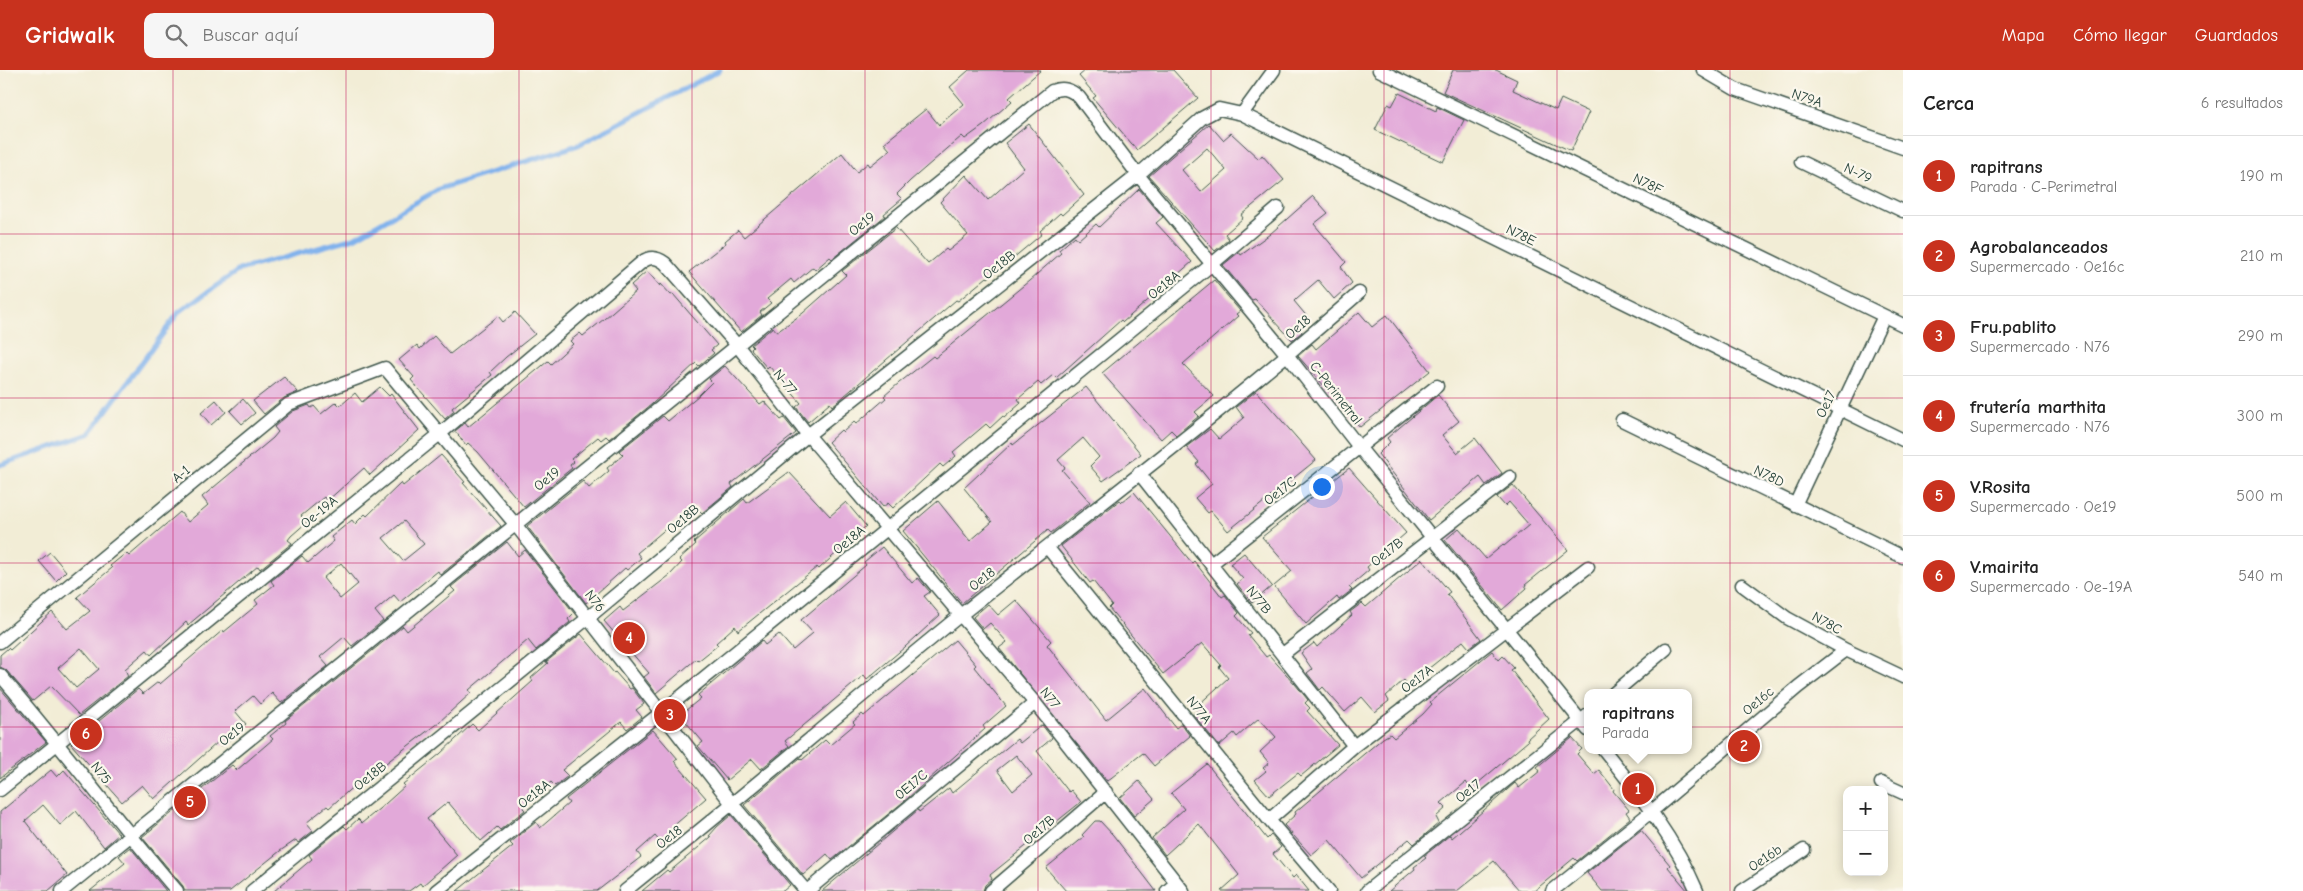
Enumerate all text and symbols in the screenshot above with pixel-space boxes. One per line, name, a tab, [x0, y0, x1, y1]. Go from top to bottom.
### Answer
search box	[144, 13, 494, 58]
text: Gridwalk	[25, 21, 114, 49]
icon: search	[162, 21, 190, 49]
text: Buscar aquí	[202, 24, 298, 46]
text: Mapa	[2002, 25, 2045, 46]
text: Cómo llegar	[2073, 25, 2167, 46]
text: Guardados	[2195, 25, 2278, 46]
street label: N79A	[1789, 85, 1825, 111]
text: Cerca	[1923, 91, 1974, 115]
text: 6 resultados	[2201, 94, 2283, 112]
text: rapitrans	[1970, 156, 2043, 178]
street label: N-79	[1841, 159, 1875, 187]
text: 1	[1936, 167, 1942, 185]
text: 190 m	[2240, 167, 2283, 185]
street label: N78F	[1630, 170, 1666, 198]
text: Parada · C-Perimetral	[1970, 178, 2117, 196]
street label: Oe19	[845, 208, 879, 240]
street label: N78E	[1503, 220, 1539, 250]
text: Agrobalanceados	[1970, 236, 2108, 258]
street label: Oe18B	[979, 247, 1019, 283]
text: 2	[1935, 247, 1943, 265]
text: 210 m	[2240, 247, 2283, 265]
text: Supermercado · Oe16c	[1970, 258, 2124, 276]
street label: Oe18A	[1144, 267, 1184, 303]
street label: Oe18	[1282, 311, 1314, 343]
text: Fru.pablito	[1970, 316, 2056, 338]
text: 3	[1935, 327, 1943, 345]
text: 290 m	[2238, 327, 2283, 345]
text: Supermercado · N76	[1970, 338, 2110, 356]
street label: C-Perimetral	[1306, 358, 1366, 428]
street label: N-77	[770, 366, 801, 399]
street label: Oe17	[1812, 387, 1840, 420]
text: frutería marthita	[1970, 396, 2106, 418]
text: 4	[1935, 407, 1943, 425]
text: 300 m	[2237, 407, 2283, 425]
text: Supermercado · N76	[1970, 418, 2110, 436]
street label: A-1	[168, 461, 194, 487]
street label: N78D	[1751, 461, 1787, 491]
street label: Oe19	[530, 463, 564, 495]
street label: Oe17C	[1260, 473, 1300, 509]
your location	[1309, 474, 1335, 500]
text: V.Rosita	[1970, 476, 2031, 498]
text: 5	[1935, 487, 1943, 505]
text: 500 m	[2236, 487, 2283, 505]
street label: Oe-19A	[297, 492, 341, 532]
text: Supermercado · Oe19	[1970, 498, 2117, 516]
street label: Oe18B	[663, 500, 703, 538]
street label: Oe18A	[829, 522, 869, 558]
street label: Oe17B	[1367, 534, 1407, 570]
text: V.mairita	[1970, 556, 2039, 578]
street label: Oe18	[965, 563, 999, 595]
text: 6	[1935, 567, 1943, 585]
text: 540 m	[2238, 567, 2283, 585]
text: Supermercado · Oe-19A	[1970, 578, 2132, 596]
street label: N77B	[1243, 583, 1276, 618]
street label: N76	[581, 587, 609, 615]
street label: N78C	[1809, 608, 1845, 638]
pin: 4	[613, 619, 645, 657]
street label: Oe17A	[1397, 661, 1437, 697]
street label: Oe16c	[1739, 683, 1777, 719]
street label: N77	[1036, 684, 1064, 712]
popup	[1584, 689, 1692, 754]
street label: N77A	[1183, 693, 1215, 727]
pin: 3	[654, 696, 686, 734]
text: rapitrans	[1602, 702, 1674, 724]
pin: 6	[70, 715, 102, 753]
street label: Oe19	[215, 718, 249, 750]
text: Parada	[1602, 724, 1649, 742]
pin: 2	[1728, 727, 1760, 765]
street label: Oe18B	[350, 757, 390, 794]
street label: N75	[87, 759, 115, 787]
street label: 0E17C	[891, 766, 931, 804]
pin: 1	[1622, 770, 1654, 808]
street label: Oe17	[1452, 775, 1485, 806]
street label: Oe18A	[514, 776, 554, 812]
pin: 5	[174, 783, 206, 821]
map controls	[1843, 786, 1888, 876]
button: +	[1843, 786, 1888, 831]
street label: Oe17B	[1020, 811, 1059, 849]
street label: Oe18	[652, 821, 686, 853]
button: −	[1843, 831, 1888, 876]
street label: Oe16b	[1745, 841, 1785, 875]

